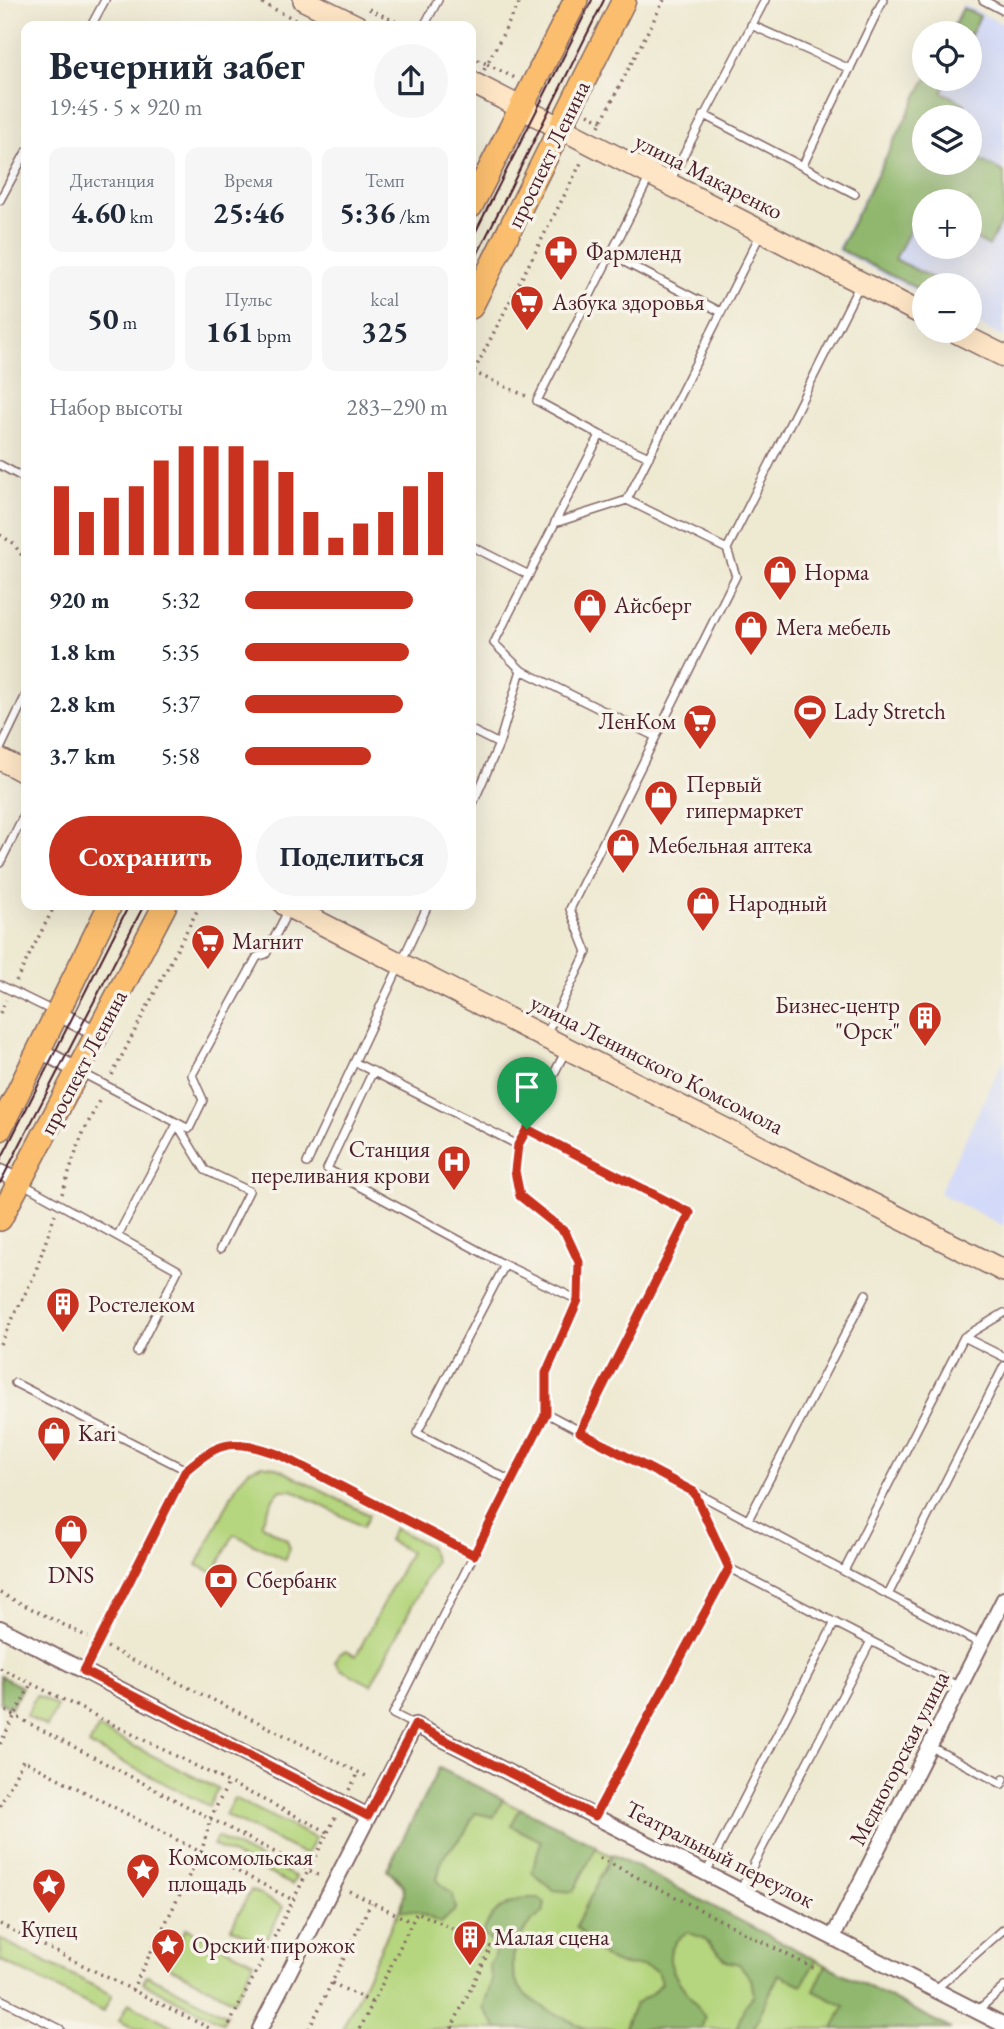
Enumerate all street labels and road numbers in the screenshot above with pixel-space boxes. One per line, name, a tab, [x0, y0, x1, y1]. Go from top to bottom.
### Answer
street label: проспект Ленина	[499, 75, 597, 233]
street label: улица Макаренко	[630, 126, 788, 226]
street label: проспект Ленина	[32, 984, 134, 1140]
street label: улица Ленинского Комсомола	[525, 987, 790, 1141]
street label: Медногорская улица	[842, 1665, 956, 1850]
street label: Театральный переулок	[620, 1793, 820, 1915]

